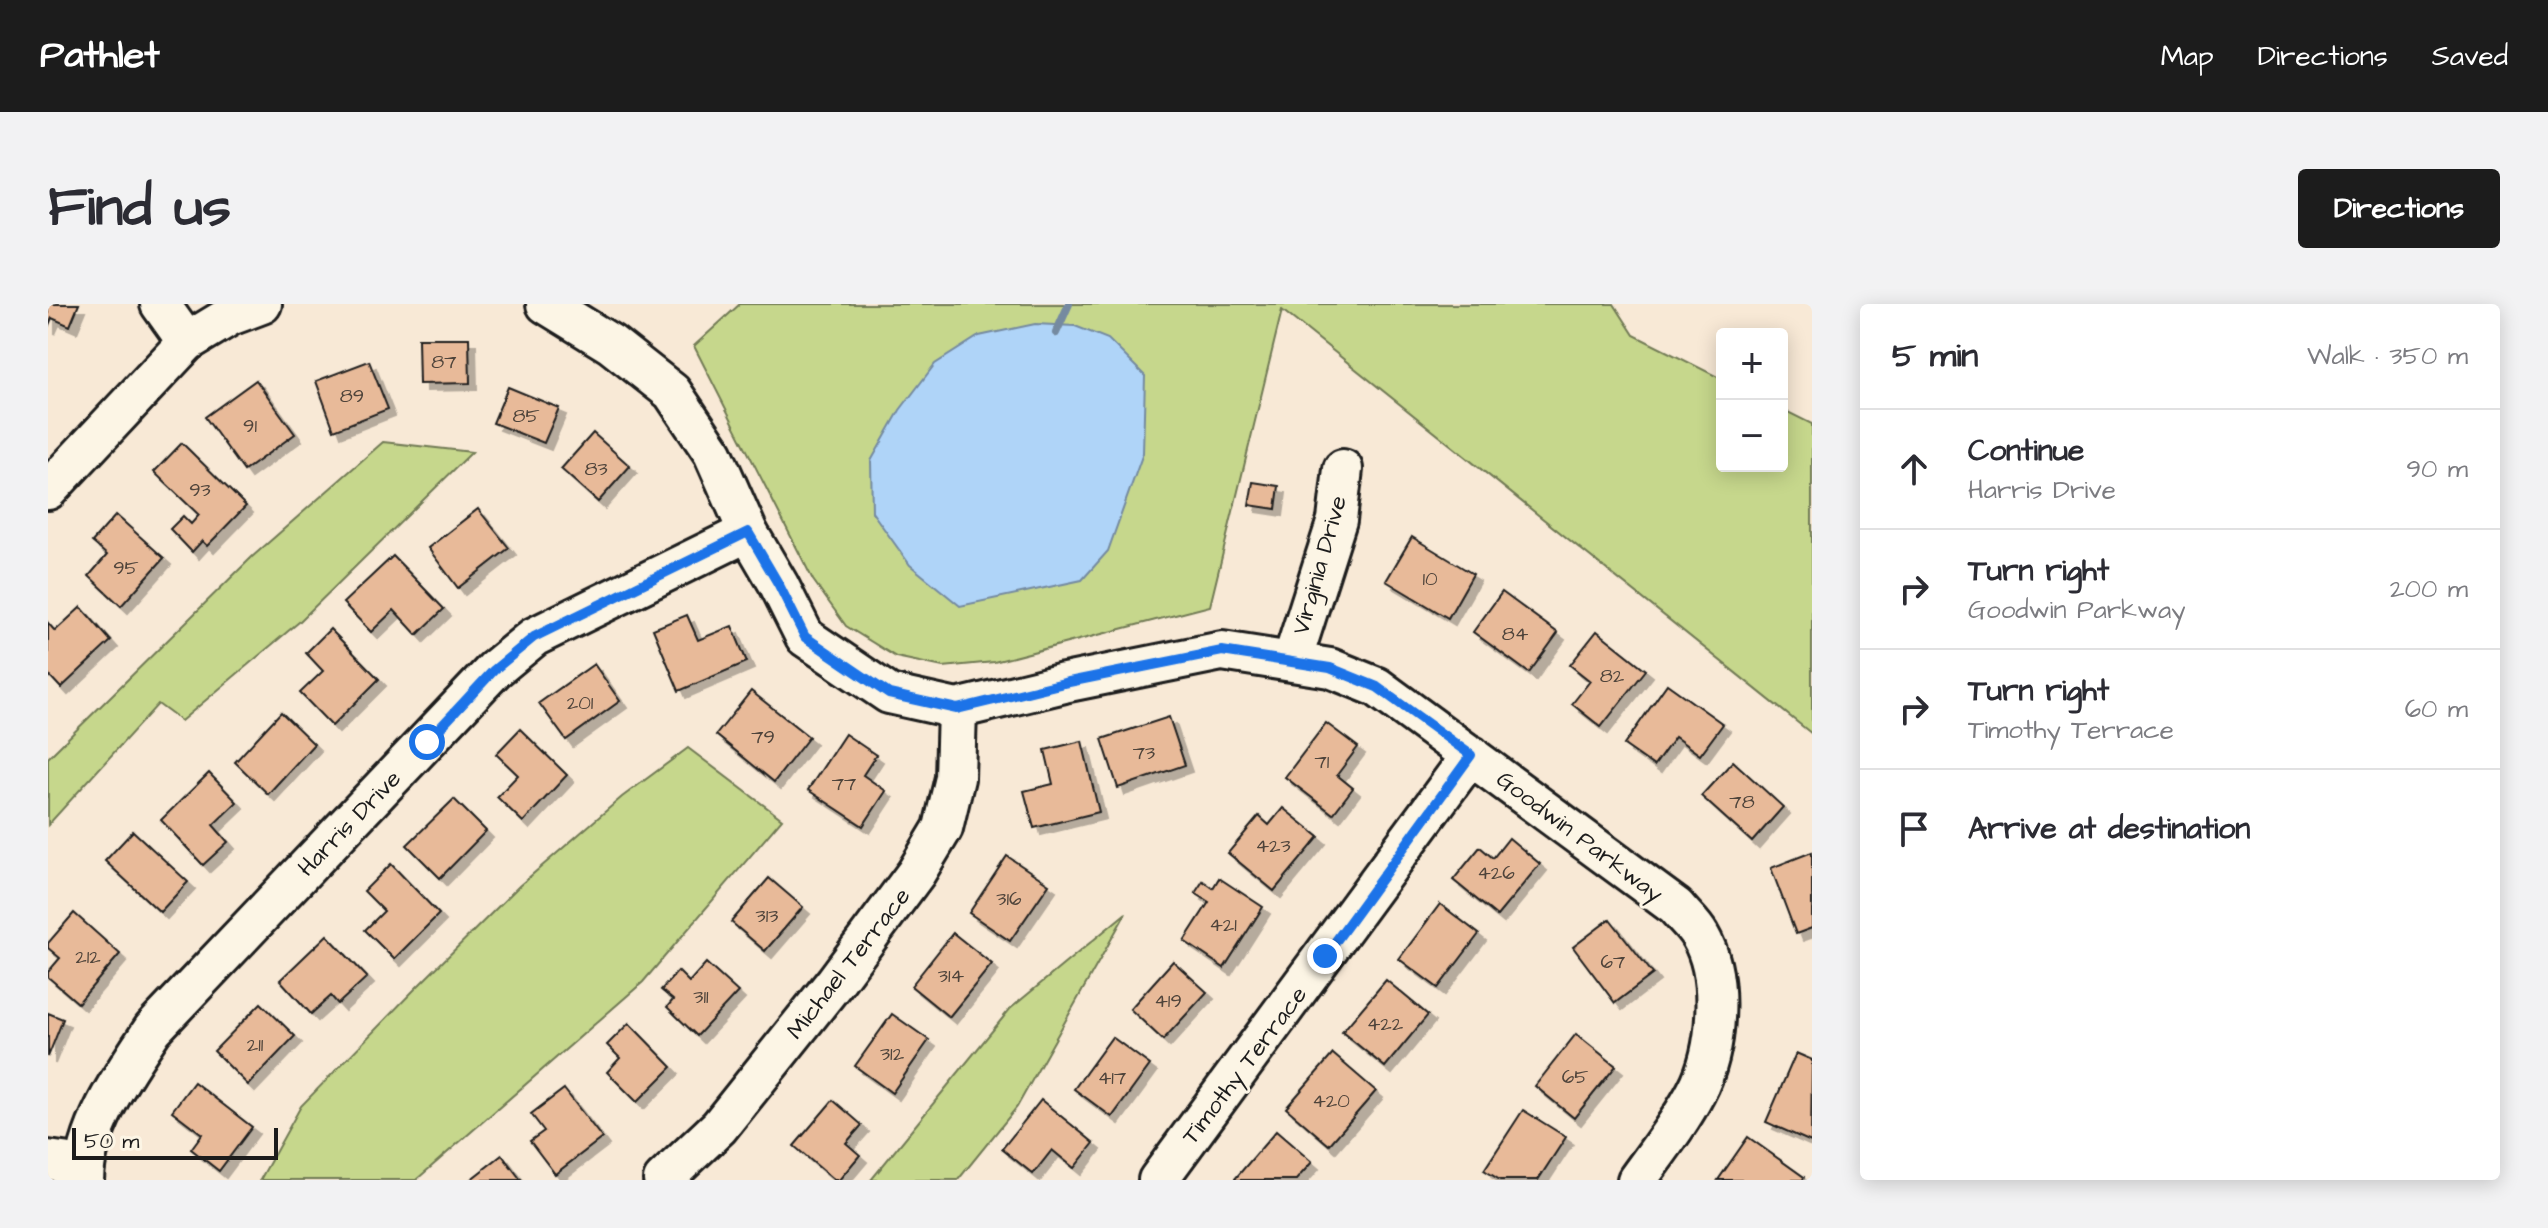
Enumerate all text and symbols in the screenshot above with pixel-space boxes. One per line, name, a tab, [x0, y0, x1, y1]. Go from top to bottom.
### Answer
text: Pathlet	[40, 30, 160, 82]
text: Map	[2161, 37, 2214, 76]
text: Directions	[2258, 37, 2388, 76]
text: Saved	[2432, 37, 2508, 76]
text: Find us	[48, 169, 231, 247]
button: Directions	[2298, 169, 2500, 248]
map controls	[1716, 328, 1788, 472]
button: +	[1716, 328, 1788, 400]
text: 5 min	[1892, 332, 1978, 380]
text: Walk · 350 m	[2307, 338, 2468, 374]
house number: 87	[431, 348, 457, 376]
house number: 89	[340, 382, 364, 410]
button: −	[1716, 400, 1788, 472]
house number: 85	[512, 402, 540, 430]
house number: 91	[243, 412, 257, 440]
text: Continue	[1968, 430, 2084, 472]
icon: ahead	[1892, 447, 1936, 491]
text: 90 m	[2406, 451, 2468, 487]
house number: 83	[584, 455, 608, 483]
text: Harris Drive	[1968, 472, 2116, 508]
house number: 93	[189, 476, 211, 504]
street label: Virginia Drive	[1284, 492, 1357, 639]
text: Turn right	[1968, 550, 2109, 592]
house number: 95	[113, 554, 139, 582]
house number: 10	[1422, 565, 1438, 593]
icon: right	[1892, 567, 1936, 611]
text: 200 m	[2390, 571, 2468, 607]
text: Goodwin Parkway	[1968, 592, 2186, 628]
house number: 84	[1502, 620, 1529, 648]
house number: 82	[1600, 662, 1625, 690]
text: Turn right	[1968, 670, 2109, 712]
icon: right	[1892, 687, 1936, 731]
house number: 201	[567, 689, 594, 717]
text: 60 m	[2405, 691, 2468, 727]
text: Timothy Terrace	[1968, 712, 2174, 748]
house number: 79	[751, 723, 775, 751]
route start	[409, 724, 445, 760]
house number: 73	[1133, 739, 1155, 767]
house number: 71	[1315, 748, 1330, 776]
street label: Harris Drive	[290, 763, 409, 885]
street label: Goodwin Parkway	[1488, 763, 1670, 912]
house number: 77	[832, 770, 856, 798]
house number: 78	[1729, 788, 1755, 816]
icon: arrive	[1892, 807, 1936, 851]
text: Arrive at destination	[1968, 808, 2250, 850]
house number: 423	[1255, 832, 1291, 860]
house number: 426	[1477, 859, 1515, 887]
street label: Michael Terrace	[779, 881, 919, 1047]
house number: 316	[996, 885, 1022, 913]
house number: 313	[756, 902, 778, 930]
house number: 421	[1209, 911, 1237, 939]
route end	[1307, 938, 1343, 974]
house number: 212	[75, 943, 101, 971]
house number: 67	[1601, 948, 1625, 976]
house number: 314	[938, 962, 965, 990]
street label: Timothy Terrace	[1174, 980, 1316, 1152]
house number: 311	[693, 983, 709, 1011]
house number: 419	[1154, 987, 1182, 1015]
house number: 422	[1367, 1010, 1404, 1038]
house number: 211	[247, 1031, 264, 1059]
house number: 312	[880, 1040, 905, 1068]
house number: 65	[1562, 1063, 1588, 1091]
house number: 417	[1098, 1064, 1126, 1092]
house number: 420	[1312, 1087, 1350, 1115]
scale bar	[72, 1124, 278, 1160]
text: 50 m	[84, 1126, 139, 1157]

